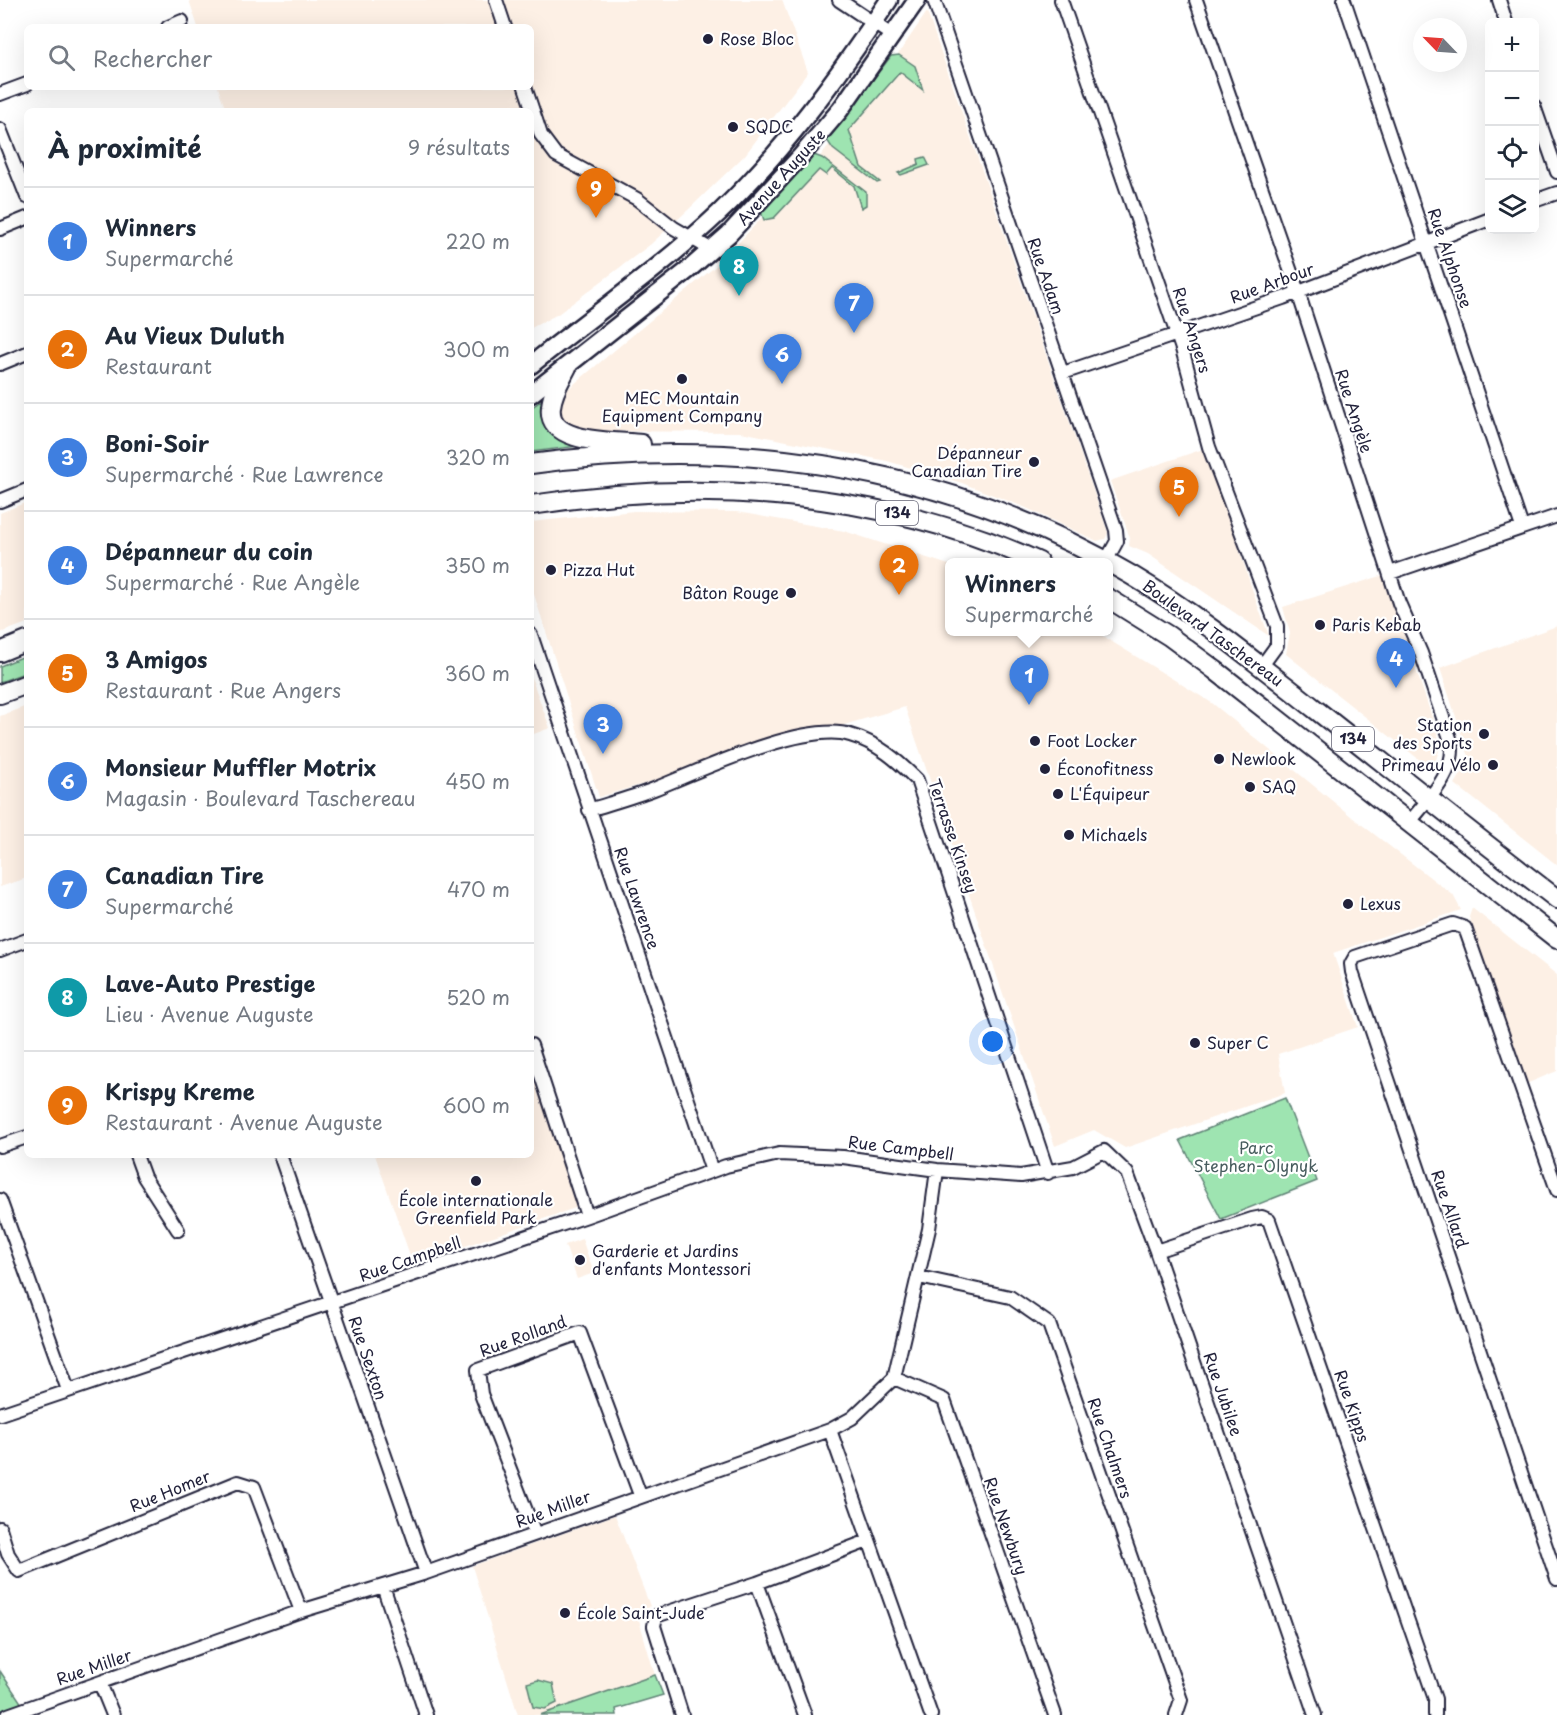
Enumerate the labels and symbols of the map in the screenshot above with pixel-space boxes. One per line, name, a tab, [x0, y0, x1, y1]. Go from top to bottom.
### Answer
north arrow	[1413, 18, 1467, 72]
place label: Rose Bloc	[720, 26, 794, 50]
marker: Rose Bloc	[701, 32, 715, 46]
place label: SQDC	[745, 114, 793, 138]
marker: SQDC	[726, 120, 740, 134]
street label: Avenue Auguste	[730, 123, 830, 230]
pin: 9	[576, 168, 616, 218]
street label: Rue Alphonse	[1423, 205, 1479, 311]
street label: Rue Adam	[1023, 234, 1071, 317]
pin: 8	[720, 246, 758, 296]
street label: Rue Arbour	[1226, 256, 1318, 308]
pin: 7	[834, 284, 874, 333]
street label: Rue Angers	[1168, 284, 1218, 376]
pin: 6	[762, 334, 802, 384]
street label: Rue Angèle	[1330, 366, 1380, 456]
marker: MEC Mountain Equipment Company	[675, 372, 689, 386]
place label: MEC Mountain Equipment Company	[602, 385, 762, 427]
place label: Dépanneur Canadian Tire	[911, 440, 1023, 482]
marker: Dépanneur Canadian Tire	[1027, 455, 1041, 469]
pin: 5	[1160, 468, 1198, 517]
road number: 134	[876, 501, 918, 525]
pin: 2	[880, 546, 918, 595]
place label: Pizza Hut	[563, 557, 635, 581]
marker: Pizza Hut	[544, 563, 558, 577]
street label: Boulevard Taschereau	[1138, 573, 1289, 691]
place label: Bâton Rouge	[682, 580, 779, 604]
marker: Bâton Rouge	[784, 586, 798, 600]
place label: Paris Kebab	[1332, 612, 1421, 636]
marker: Paris Kebab	[1313, 618, 1327, 632]
pin: 4	[1376, 638, 1416, 688]
pin: 1	[1010, 656, 1048, 705]
pin: 3	[584, 704, 622, 754]
place label: Station des Sports	[1393, 712, 1472, 754]
road number: 134	[1332, 727, 1374, 751]
marker: Station des Sports	[1477, 727, 1491, 741]
place label: Foot Locker	[1047, 728, 1137, 752]
marker: Foot Locker	[1028, 734, 1042, 748]
place label: Newlook	[1231, 746, 1296, 770]
marker: Newlook	[1212, 752, 1226, 766]
place label: Primeau Vélo	[1381, 752, 1481, 776]
place label: Éconofitness	[1057, 756, 1153, 780]
marker: Primeau Vélo	[1486, 758, 1500, 772]
marker: Éconofitness	[1038, 762, 1052, 776]
place label: SAQ	[1262, 774, 1296, 798]
street label: Terrasse Kinsey	[923, 775, 985, 896]
marker: SAQ	[1243, 780, 1257, 794]
place label: L'Équipeur	[1070, 781, 1150, 805]
marker: L'Équipeur	[1051, 787, 1065, 801]
place label: Michaels	[1081, 822, 1147, 846]
marker: Michaels	[1062, 828, 1076, 842]
street label: Rue Lawrence	[609, 843, 667, 952]
place label: Lexus	[1360, 891, 1401, 915]
marker: Lexus	[1341, 897, 1355, 911]
your location	[978, 1027, 1007, 1056]
place label: Super C	[1207, 1030, 1269, 1054]
marker: Super C	[1188, 1036, 1202, 1050]
street label: Rue Campbell	[847, 1129, 955, 1165]
park label: Parc Stephen-Olynyk	[1194, 1135, 1318, 1177]
street label: Rue Allard	[1426, 1166, 1476, 1251]
marker: École internationale Greenfield Park	[469, 1174, 483, 1188]
place label: École internationale Greenfield Park	[399, 1187, 553, 1229]
street label: Rue Campbell	[356, 1229, 464, 1287]
place label: Garderie et Jardins d'enfants Montessori	[592, 1238, 751, 1280]
marker: Garderie et Jardins d'enfants Montessori	[573, 1253, 587, 1267]
street label: Rue Rolland	[476, 1308, 570, 1362]
street label: Rue Sexton	[343, 1313, 394, 1403]
street label: Rue Jubilee	[1198, 1349, 1250, 1439]
street label: Rue Kipps	[1329, 1366, 1377, 1445]
street label: Rue Chalmers	[1083, 1394, 1139, 1501]
street label: Rue Homer	[126, 1463, 214, 1517]
street label: Rue Newbury	[979, 1474, 1035, 1578]
street label: Rue Miller	[512, 1483, 594, 1533]
place label: École Saint-Jude	[577, 1600, 705, 1624]
marker: École Saint-Jude	[558, 1606, 572, 1620]
street label: Rue Miller	[53, 1642, 135, 1690]

